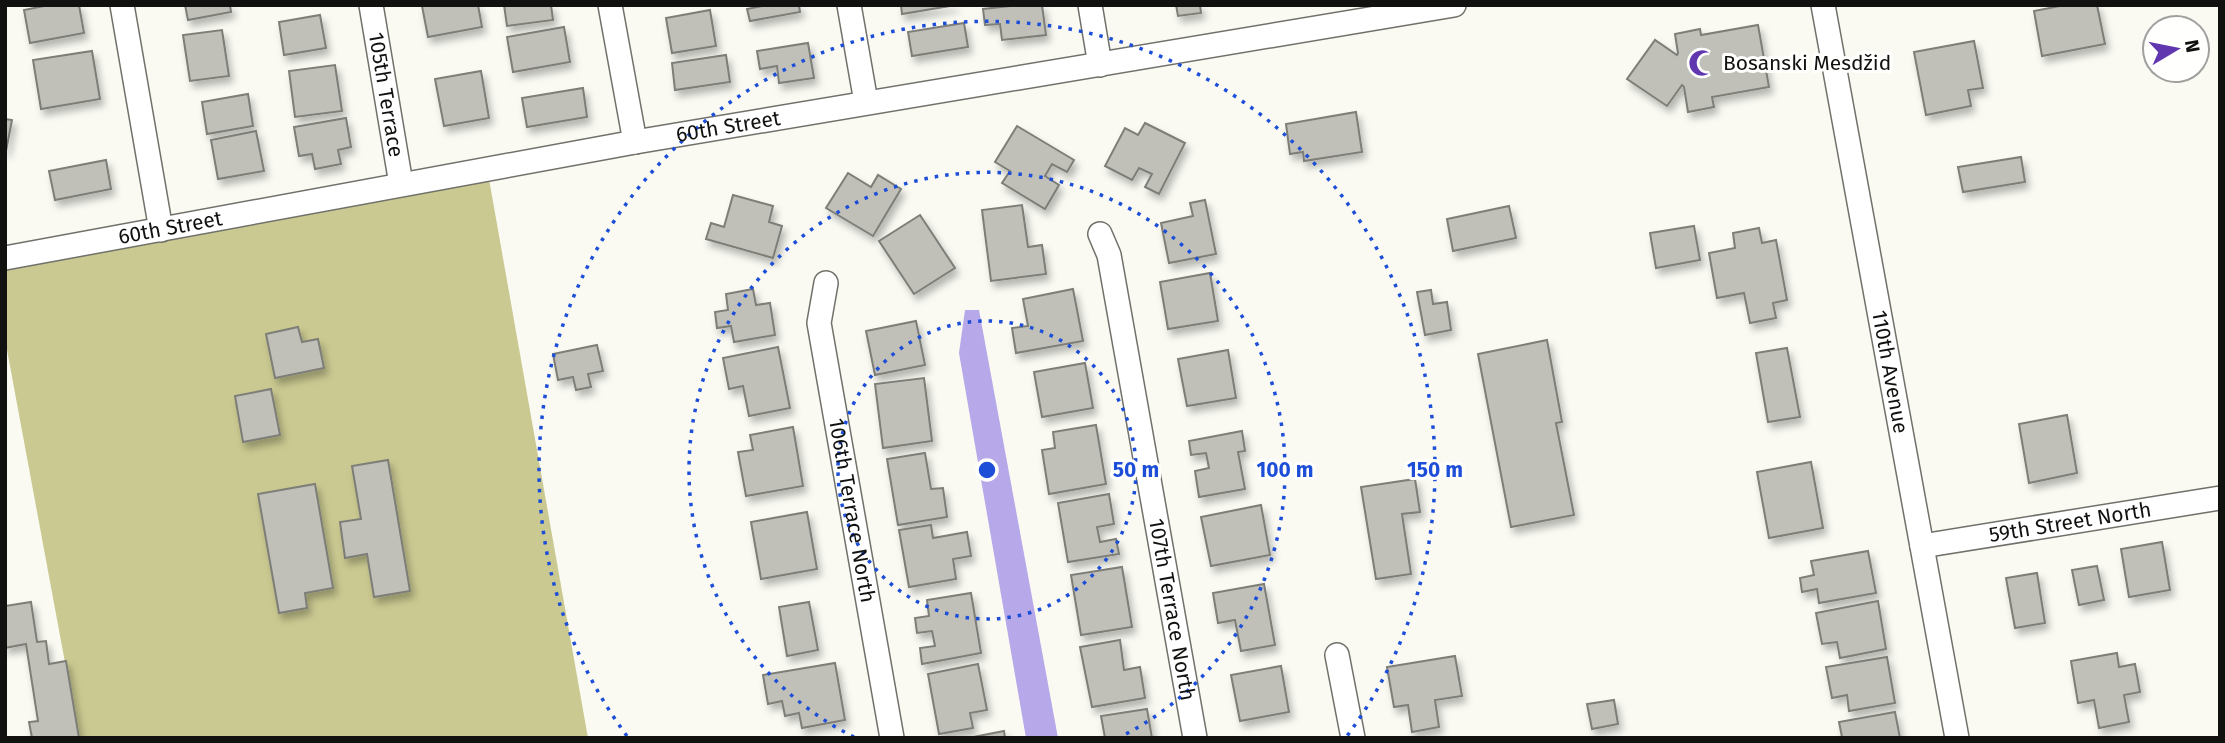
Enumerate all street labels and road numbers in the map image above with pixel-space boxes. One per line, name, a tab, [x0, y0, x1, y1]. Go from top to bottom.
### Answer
street label: 105th Terrace	[363, 31, 409, 159]
street label: 60th Street	[674, 105, 783, 148]
street label: 60th Street	[116, 205, 225, 250]
street label: 110th Avenue	[1866, 308, 1914, 436]
street label: 106th Terrace North	[823, 416, 881, 605]
street label: 59th Street North	[1987, 496, 2153, 548]
street label: 107th Terrace North	[1143, 516, 1201, 703]

